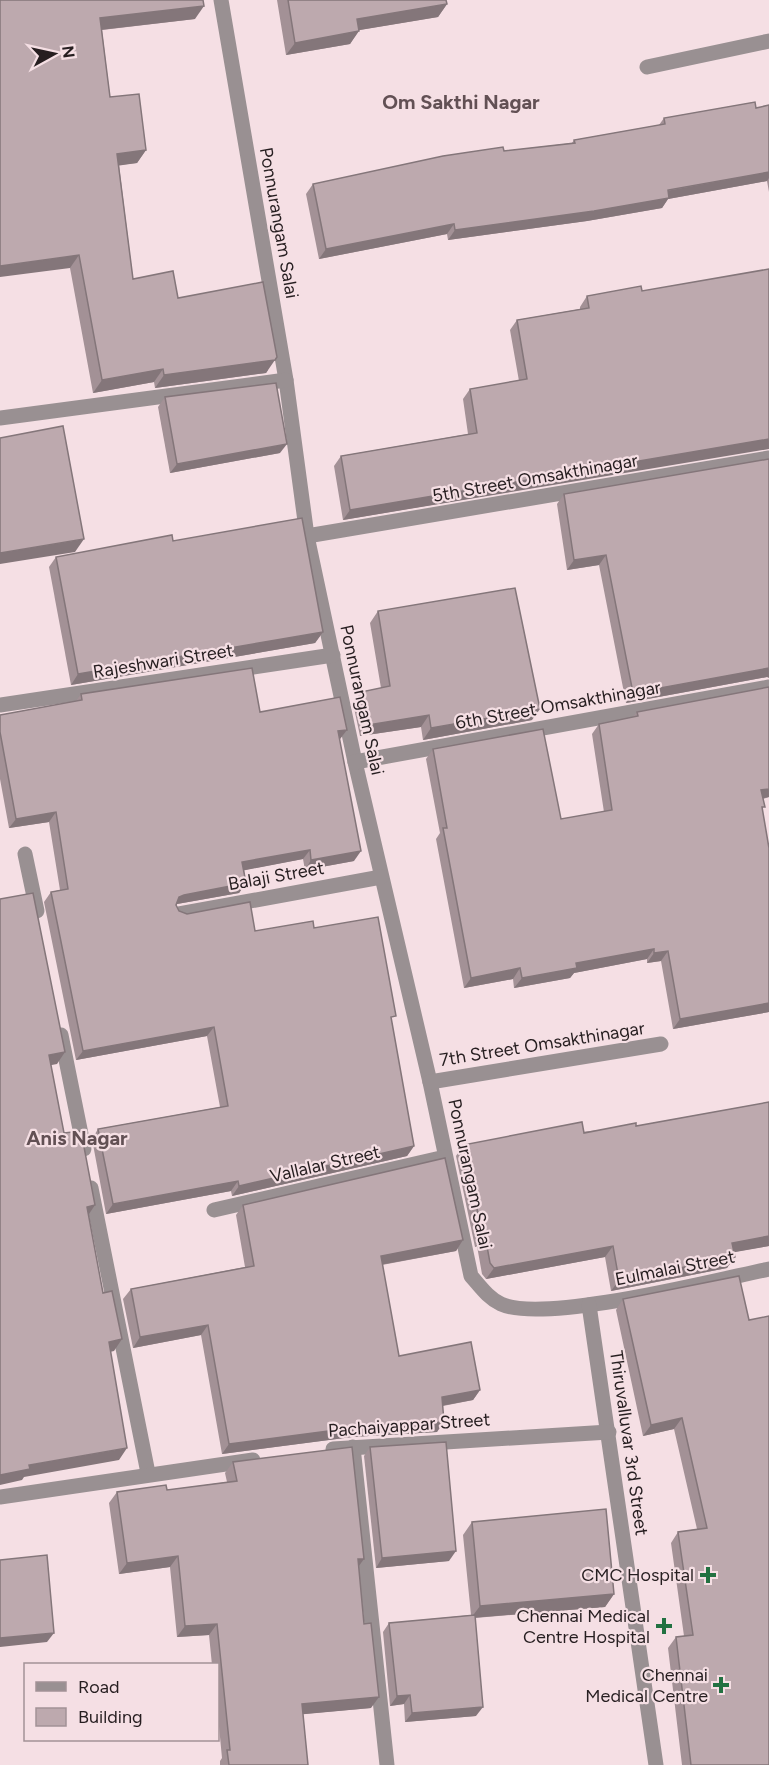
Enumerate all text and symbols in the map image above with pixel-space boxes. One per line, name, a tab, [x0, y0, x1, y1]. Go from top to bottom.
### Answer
north arrow	[24, 24, 84, 84]
text: N	[58, 45, 79, 59]
district label: Om Sakthi Nagar	[382, 90, 540, 114]
street label: Ponnurangam Salai	[255, 146, 303, 300]
street label: 5th Street Omsakthinagar	[431, 449, 639, 507]
street label: Ponnurangam Salai	[335, 623, 389, 777]
street label: Rajeshwari Street	[91, 639, 235, 683]
street label: 6th Street Omsakthinagar	[454, 676, 662, 734]
street label: Balaji Street	[226, 857, 326, 895]
street label: 7th Street Omsakthinagar	[438, 1017, 646, 1071]
street label: Ponnurangam Salai	[443, 1097, 497, 1251]
district label: Anis Nagar	[26, 1126, 128, 1150]
street label: Vallalar Street	[268, 1141, 382, 1187]
street label: Eulmalai Street	[613, 1246, 737, 1290]
street label: Thiruvalluvar 3rd Street	[605, 1349, 653, 1537]
street label: Pachaiyappar Street	[327, 1408, 491, 1442]
place label: CMC Hospital	[581, 1564, 694, 1586]
marker: CMC Hospital	[699, 1566, 717, 1584]
place label: Chennai Medical Centre Hospital	[517, 1605, 650, 1648]
marker: Chennai Medical Centre Hospital	[655, 1617, 673, 1635]
legend	[24, 1663, 219, 1741]
place label: Chennai Medical Centre	[585, 1664, 708, 1707]
text: Road	[78, 1676, 119, 1698]
marker: Chennai Medical Centre	[712, 1676, 730, 1694]
text: Building	[78, 1706, 143, 1728]

